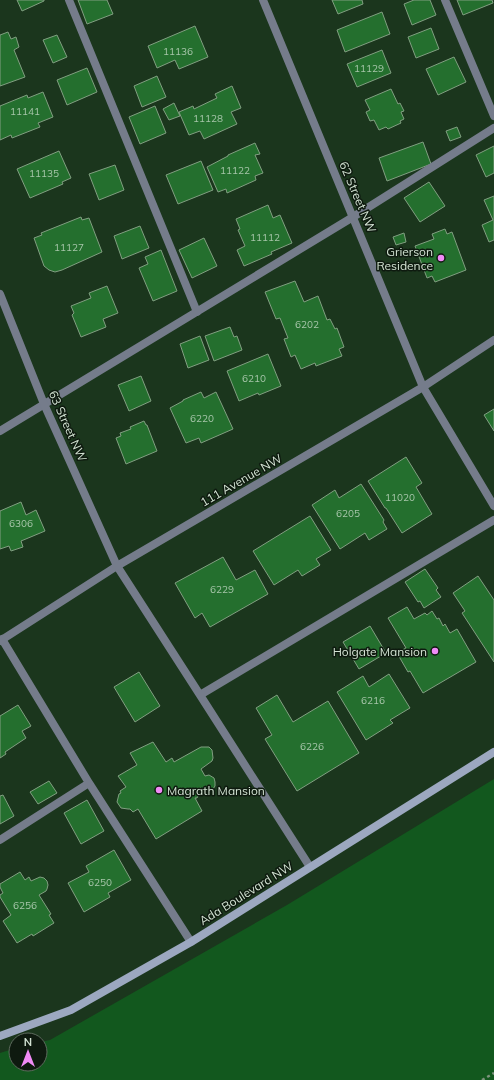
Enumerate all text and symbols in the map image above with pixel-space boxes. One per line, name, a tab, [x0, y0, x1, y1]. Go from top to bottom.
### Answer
house number: 11136	[163, 45, 193, 58]
house number: 11129	[354, 62, 384, 75]
house number: 11141	[10, 105, 40, 118]
house number: 11128	[193, 112, 223, 125]
street label: 62 Street NW	[336, 159, 380, 235]
house number: 11122	[220, 164, 250, 177]
house number: 11135	[29, 167, 59, 180]
house number: 11112	[250, 231, 280, 244]
house number: 11127	[54, 241, 84, 254]
place label: Grierson Residence	[376, 244, 433, 273]
marker: Grierson Residence	[436, 253, 446, 263]
house number: 6202	[295, 318, 319, 331]
house number: 6210	[242, 372, 266, 385]
street label: 63 Street NW	[46, 388, 90, 464]
house number: 6220	[190, 412, 214, 425]
street label: 111 Avenue NW	[197, 451, 285, 509]
house number: 11020	[385, 491, 415, 504]
house number: 6205	[336, 507, 360, 520]
house number: 6306	[9, 517, 33, 530]
house number: 6229	[210, 583, 234, 596]
place label: Holgate Mansion	[333, 644, 427, 659]
marker: Holgate Mansion	[430, 646, 440, 656]
house number: 6216	[361, 694, 385, 707]
house number: 6226	[300, 740, 324, 753]
place label: Magrath Mansion	[167, 783, 265, 798]
marker: Magrath Mansion	[154, 785, 164, 795]
street label: Ada Boulevard NW	[196, 858, 296, 928]
house number: 6250	[88, 876, 112, 889]
house number: 6256	[13, 899, 37, 912]
north arrow	[8, 1032, 48, 1072]
text: N	[24, 1035, 32, 1049]

